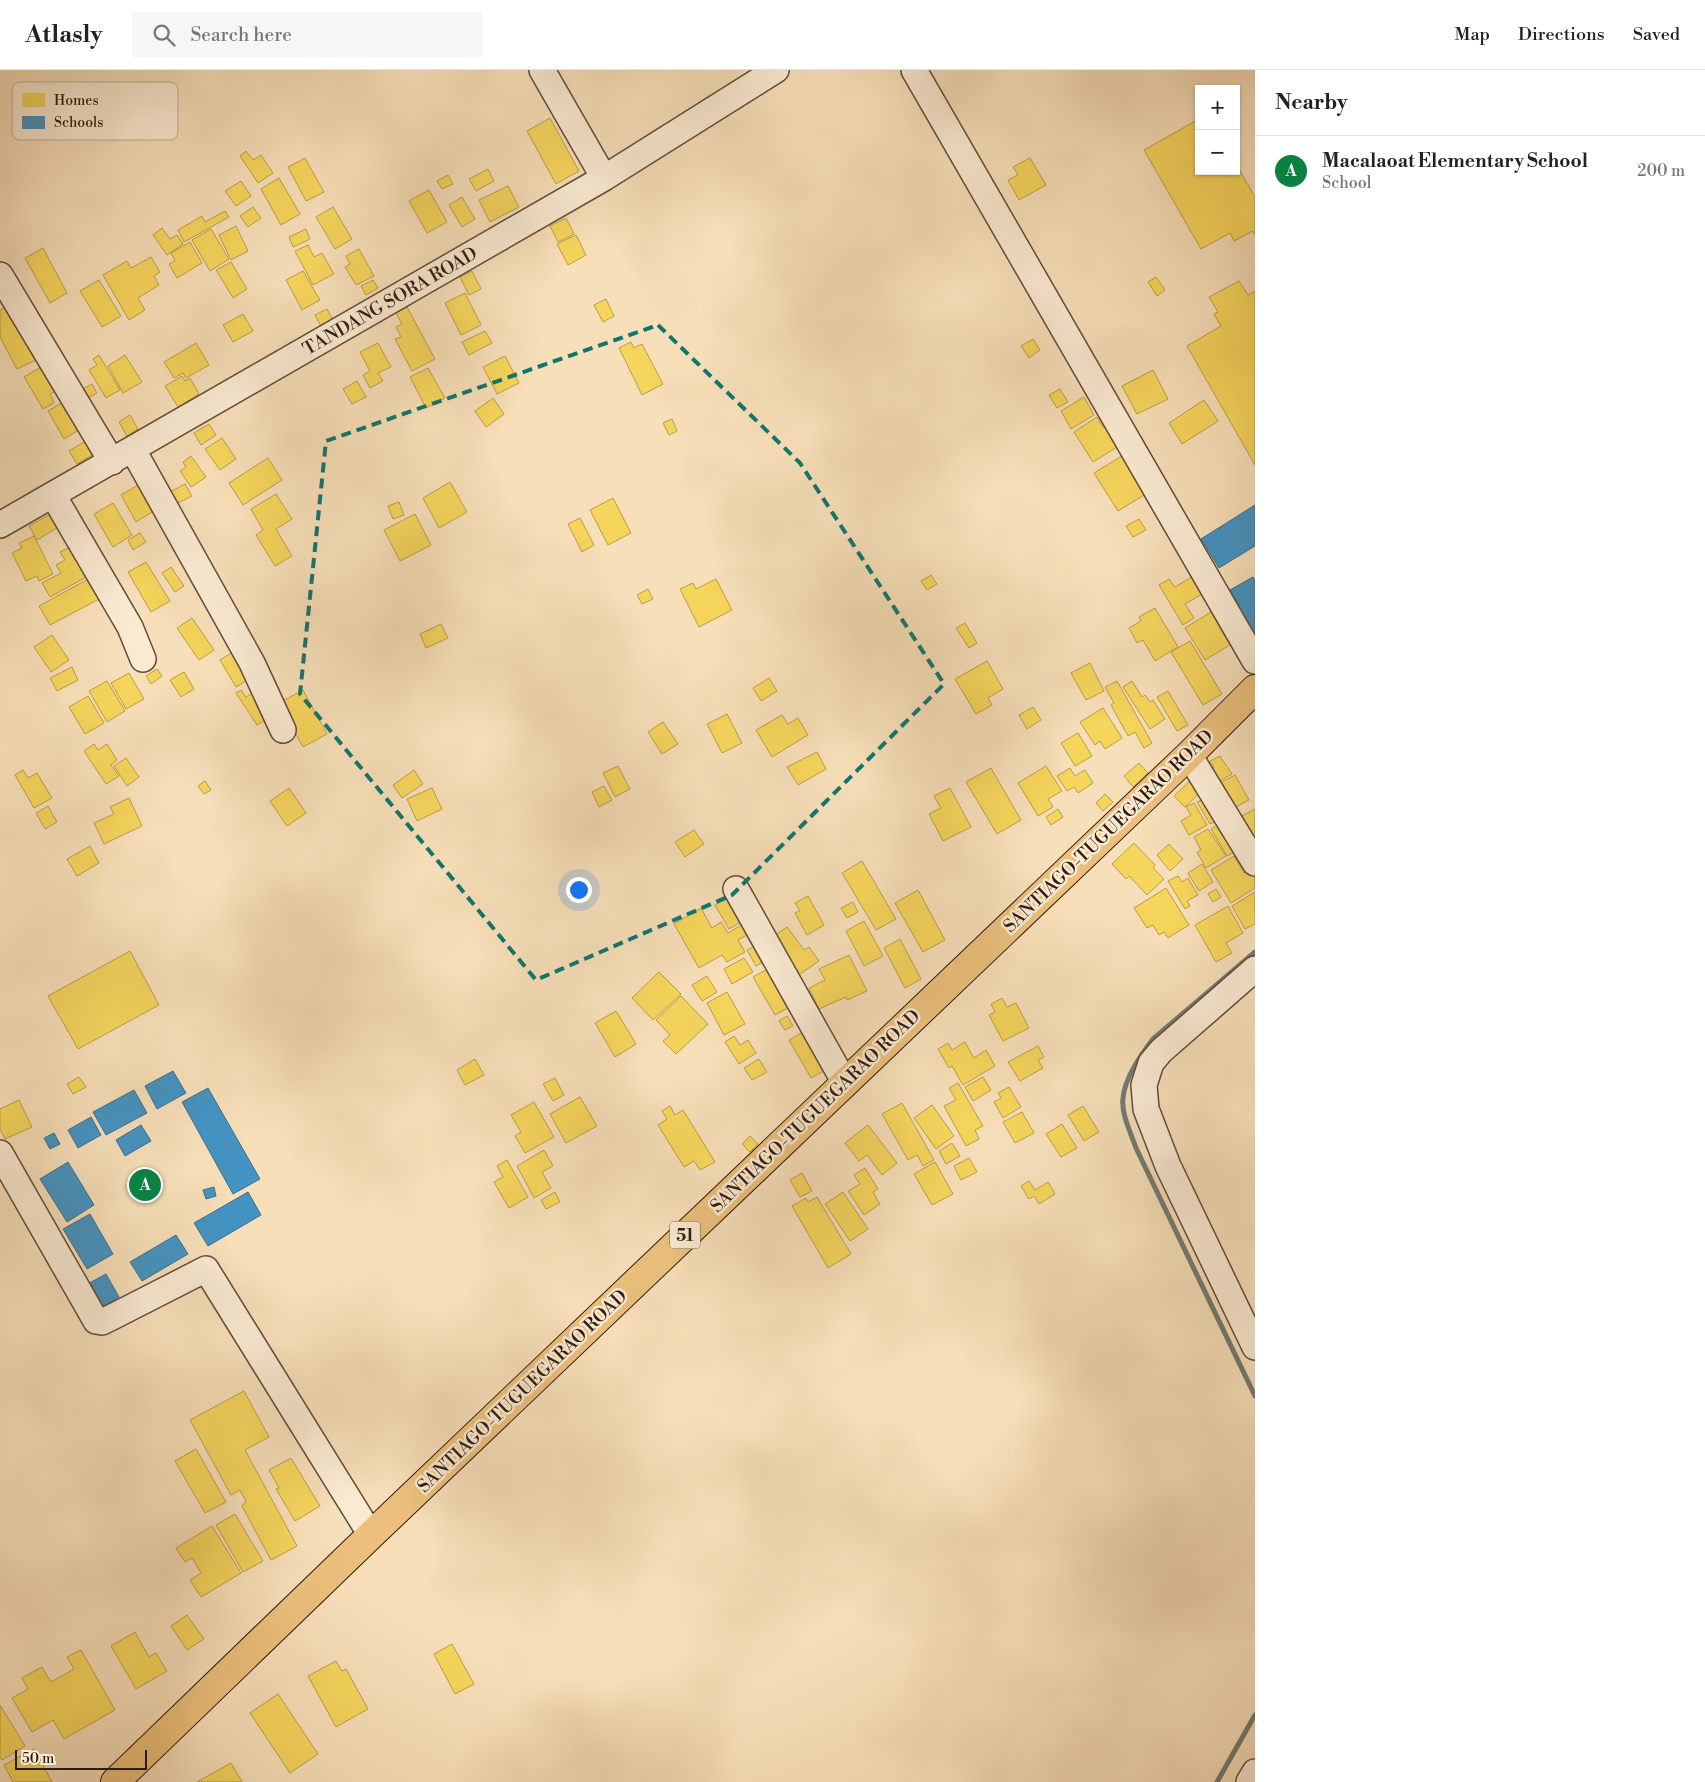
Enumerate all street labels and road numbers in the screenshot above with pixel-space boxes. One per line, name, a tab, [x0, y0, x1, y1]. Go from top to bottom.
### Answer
street label: TANDANG SORA ROAD	[299, 242, 482, 361]
street label: SANTIAGO-TUGUEGARAO ROAD	[999, 725, 1218, 938]
street label: SANTIAGO-TUGUEGARAO ROAD	[706, 1005, 925, 1218]
road number: 51	[670, 1222, 700, 1248]
street label: SANTIAGO-TUGUEGARAO ROAD	[413, 1285, 632, 1498]

